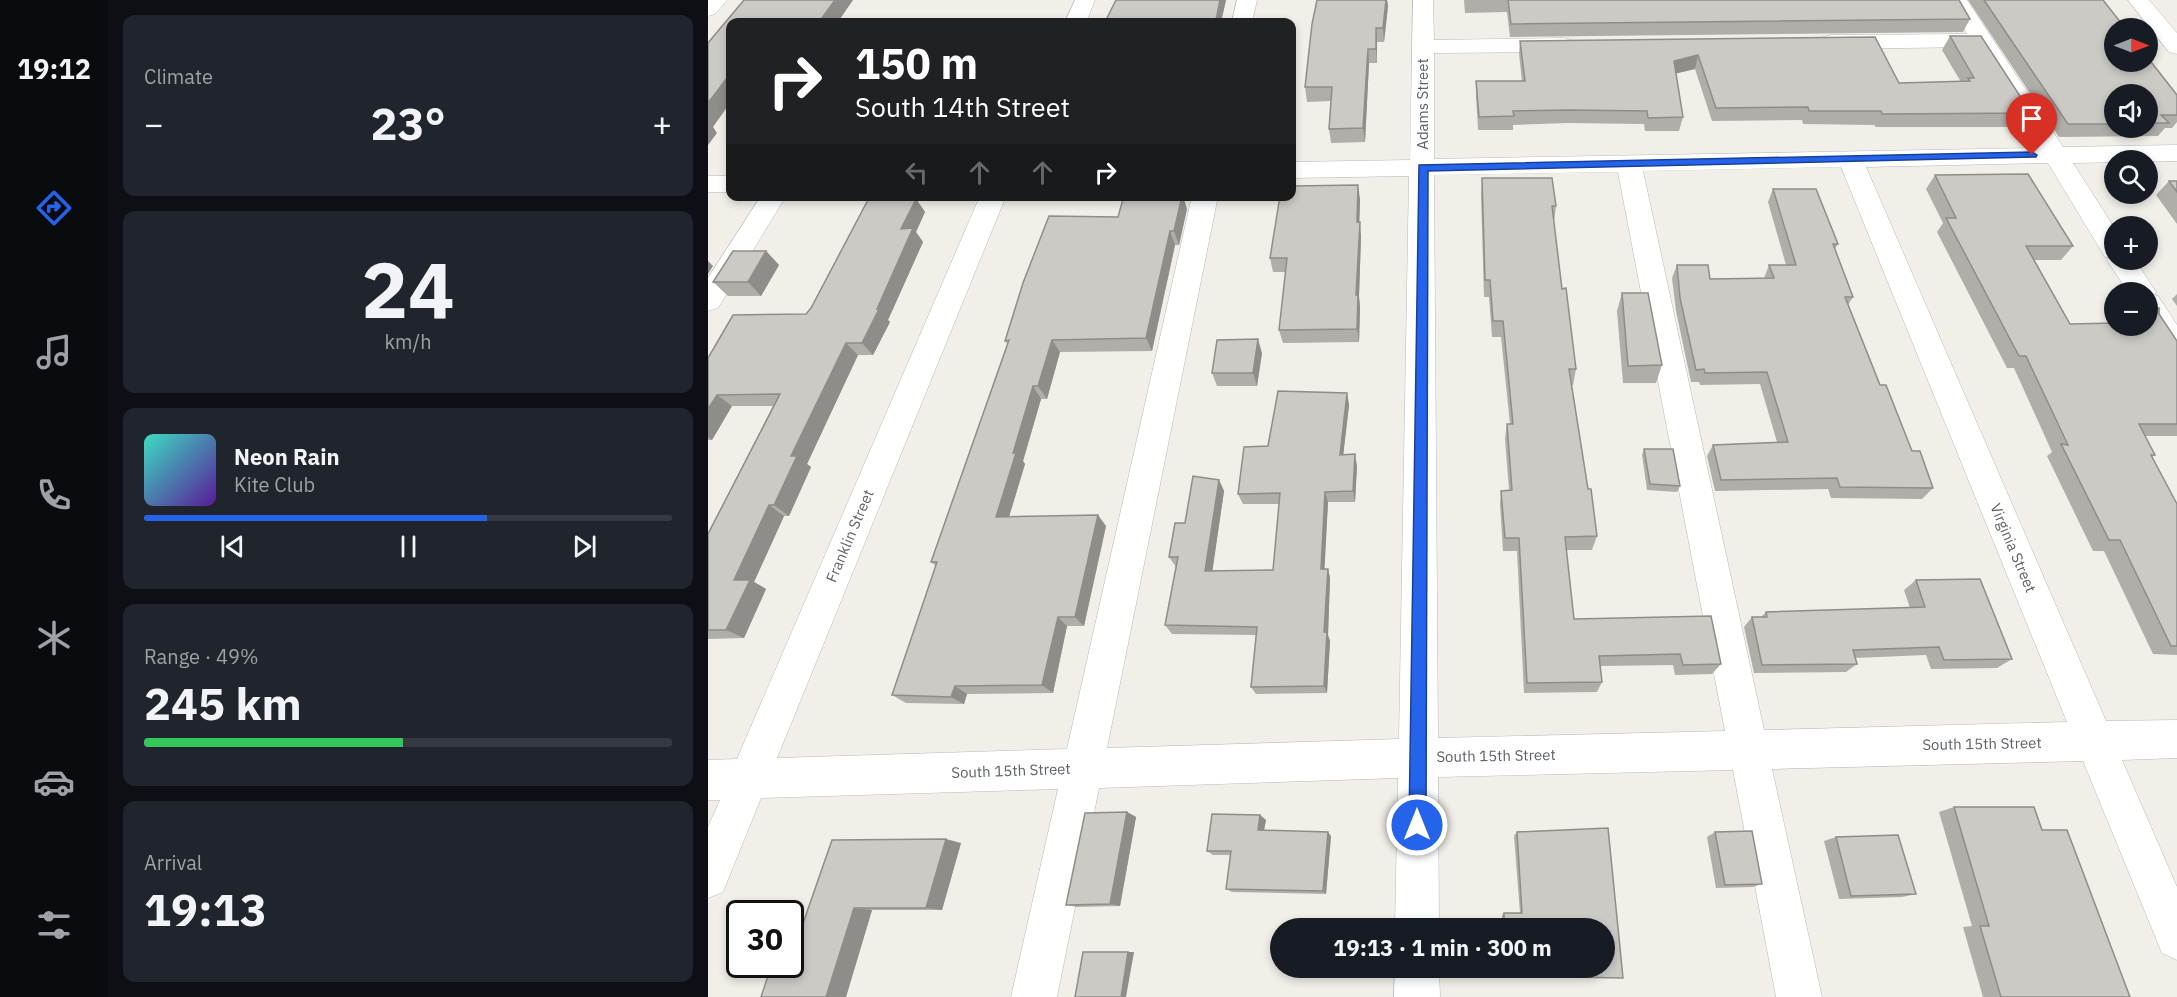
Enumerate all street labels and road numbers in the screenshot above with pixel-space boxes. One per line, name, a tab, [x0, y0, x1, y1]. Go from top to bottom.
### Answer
street label: Adams Street	[1413, 58, 1432, 150]
street label: Franklin Street	[821, 487, 878, 585]
street label: Virginia Street	[1986, 501, 2041, 595]
street label: South 15th Street	[1922, 733, 2042, 754]
street label: South 15th Street	[1436, 745, 1556, 766]
street label: South 15th Street	[951, 759, 1071, 782]

